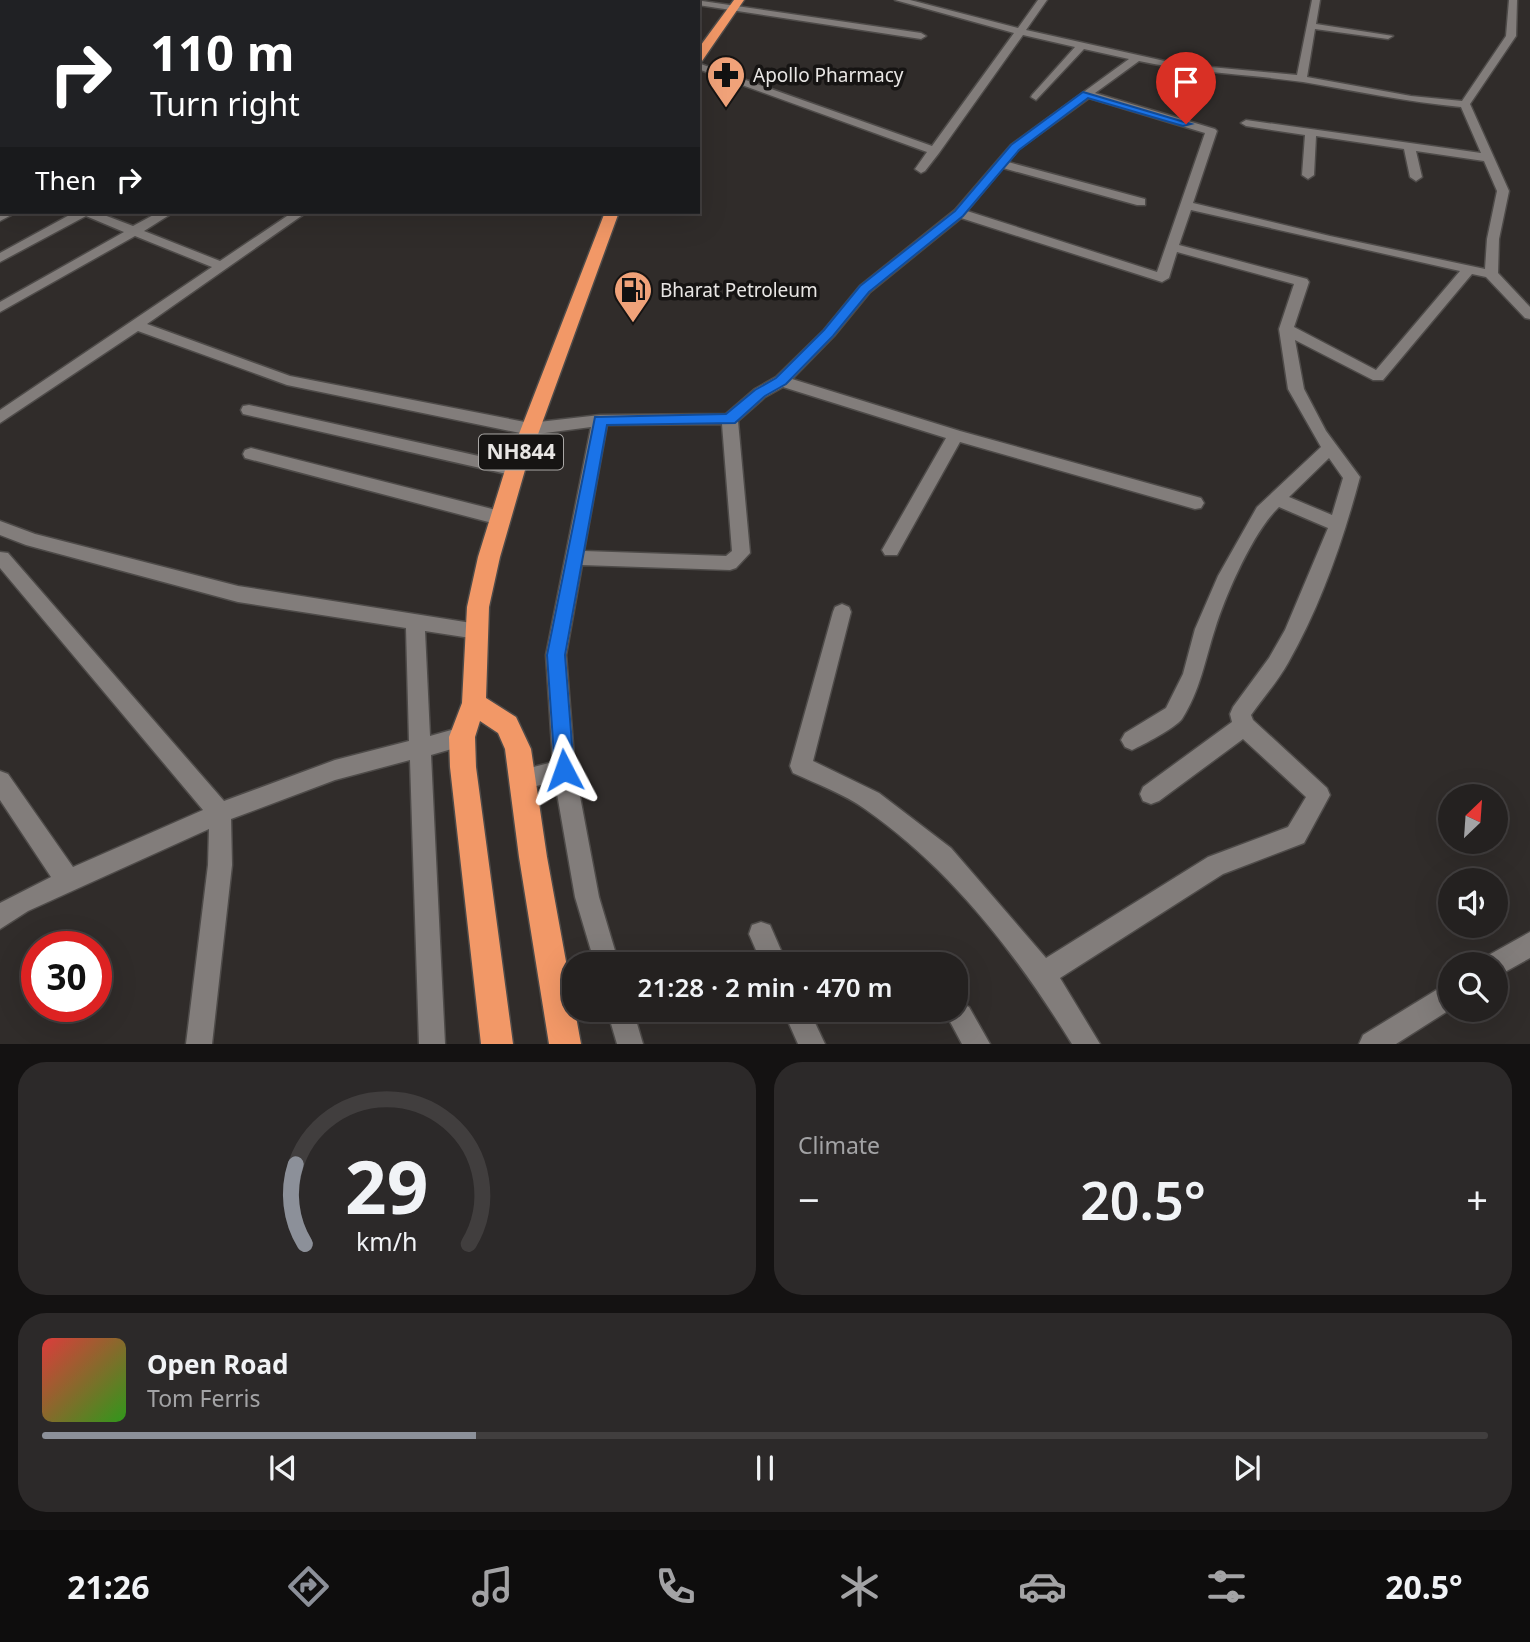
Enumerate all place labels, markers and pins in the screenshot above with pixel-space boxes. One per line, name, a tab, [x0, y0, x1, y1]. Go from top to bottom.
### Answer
pin	[1156, 52, 1216, 124]
pharmacy icon: Apollo Pharmacy	[705, 54, 747, 109]
place label: Apollo Pharmacy	[753, 62, 904, 88]
fuel station icon: Bharat Petroleum	[612, 269, 654, 324]
place label: Bharat Petroleum	[660, 277, 818, 303]

